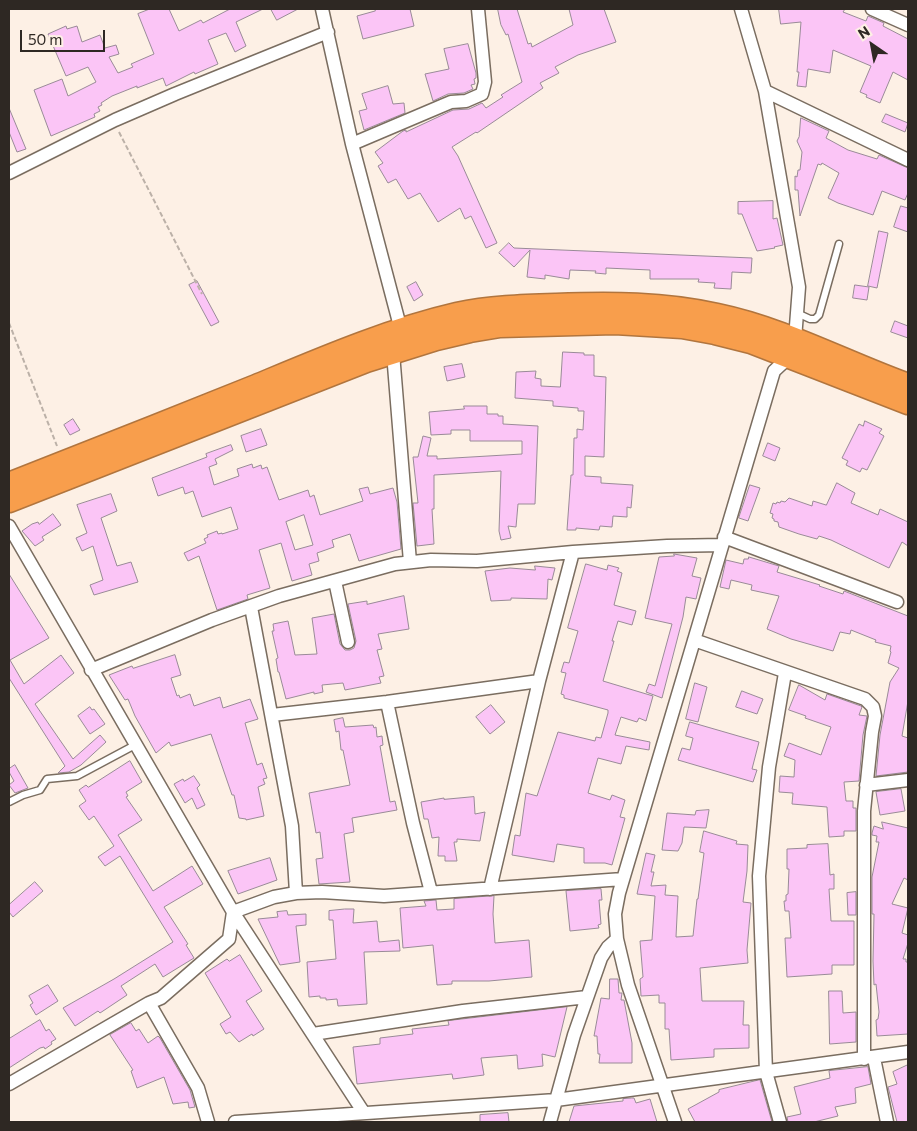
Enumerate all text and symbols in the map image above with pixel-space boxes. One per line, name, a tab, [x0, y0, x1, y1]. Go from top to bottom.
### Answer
scale bar	[22, 20, 108, 52]
north arrow	[847, 20, 897, 70]
text: N	[855, 22, 873, 42]
text: 50 m	[28, 30, 62, 48]

